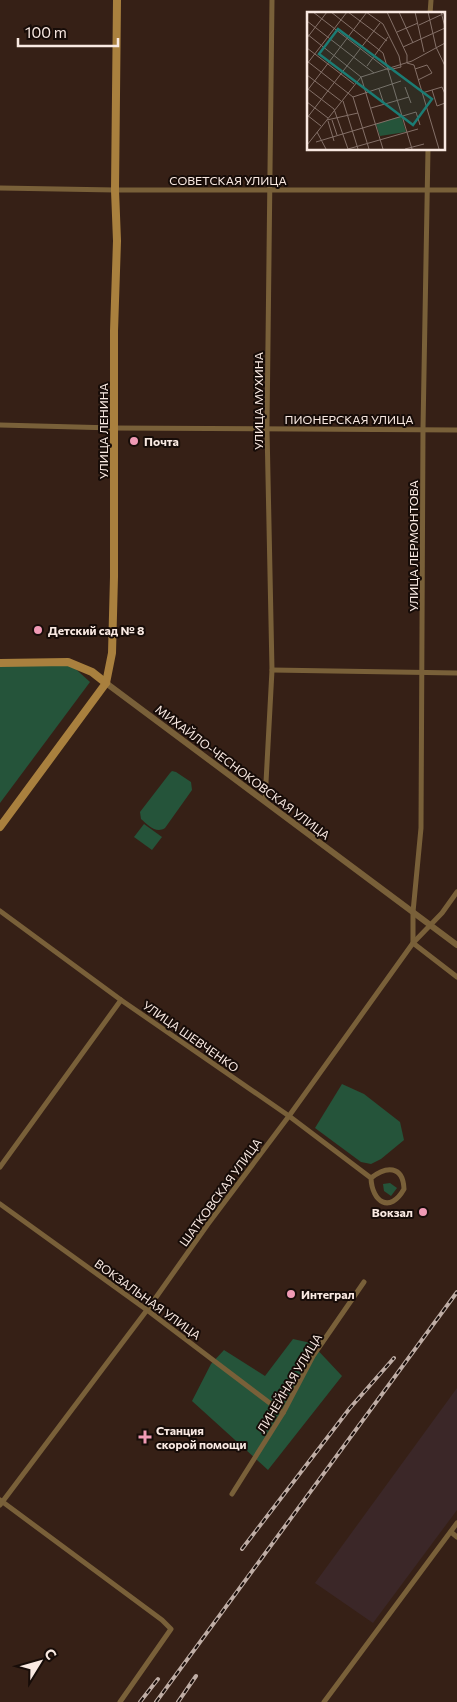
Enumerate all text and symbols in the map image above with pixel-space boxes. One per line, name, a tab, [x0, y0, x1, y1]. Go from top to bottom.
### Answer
inset map	[307, 12, 444, 150]
scale bar	[18, 15, 118, 47]
text: 100 m	[25, 23, 67, 41]
street label: СОВЕТСКАЯ УЛИЦА	[169, 173, 287, 187]
street label: УЛИЦА МУХИНА	[251, 352, 265, 450]
street label: УЛИЦА ЛЕНИНА	[96, 383, 110, 479]
street label: ПИОНЕРСКАЯ УЛИЦА	[285, 412, 413, 426]
place label: Почта	[144, 434, 179, 448]
marker: Почта	[128, 435, 140, 447]
street label: УЛИЦА ЛЕРМОНТОВА	[406, 480, 420, 612]
place label: Детский сад № 8	[48, 623, 144, 637]
marker: Детский сад № 8	[32, 624, 44, 636]
street label: МИХАЙЛО-ЧЕСНОКОВСКАЯ УЛИЦА	[153, 702, 333, 842]
street label: УЛИЦА ШЕВЧЕНКО	[140, 998, 242, 1075]
street label: ШАТКОВСКАЯ УЛИЦА	[176, 1135, 264, 1249]
place label: Вокзал	[372, 1205, 413, 1219]
marker: Вокзал	[417, 1206, 429, 1218]
street label: ВОКЗАЛЬНАЯ УЛИЦА	[92, 1256, 204, 1342]
place label: Интеграл	[301, 1287, 355, 1301]
marker: Интеграл	[285, 1288, 297, 1300]
street label: ЛИНЕЙНАЯ УЛИЦА	[254, 1331, 324, 1435]
place label: Станция скорой помощи	[156, 1423, 247, 1451]
marker: Станция скорой помощи	[138, 1430, 152, 1444]
north arrow	[15, 1637, 65, 1687]
text: С	[41, 1645, 60, 1663]

